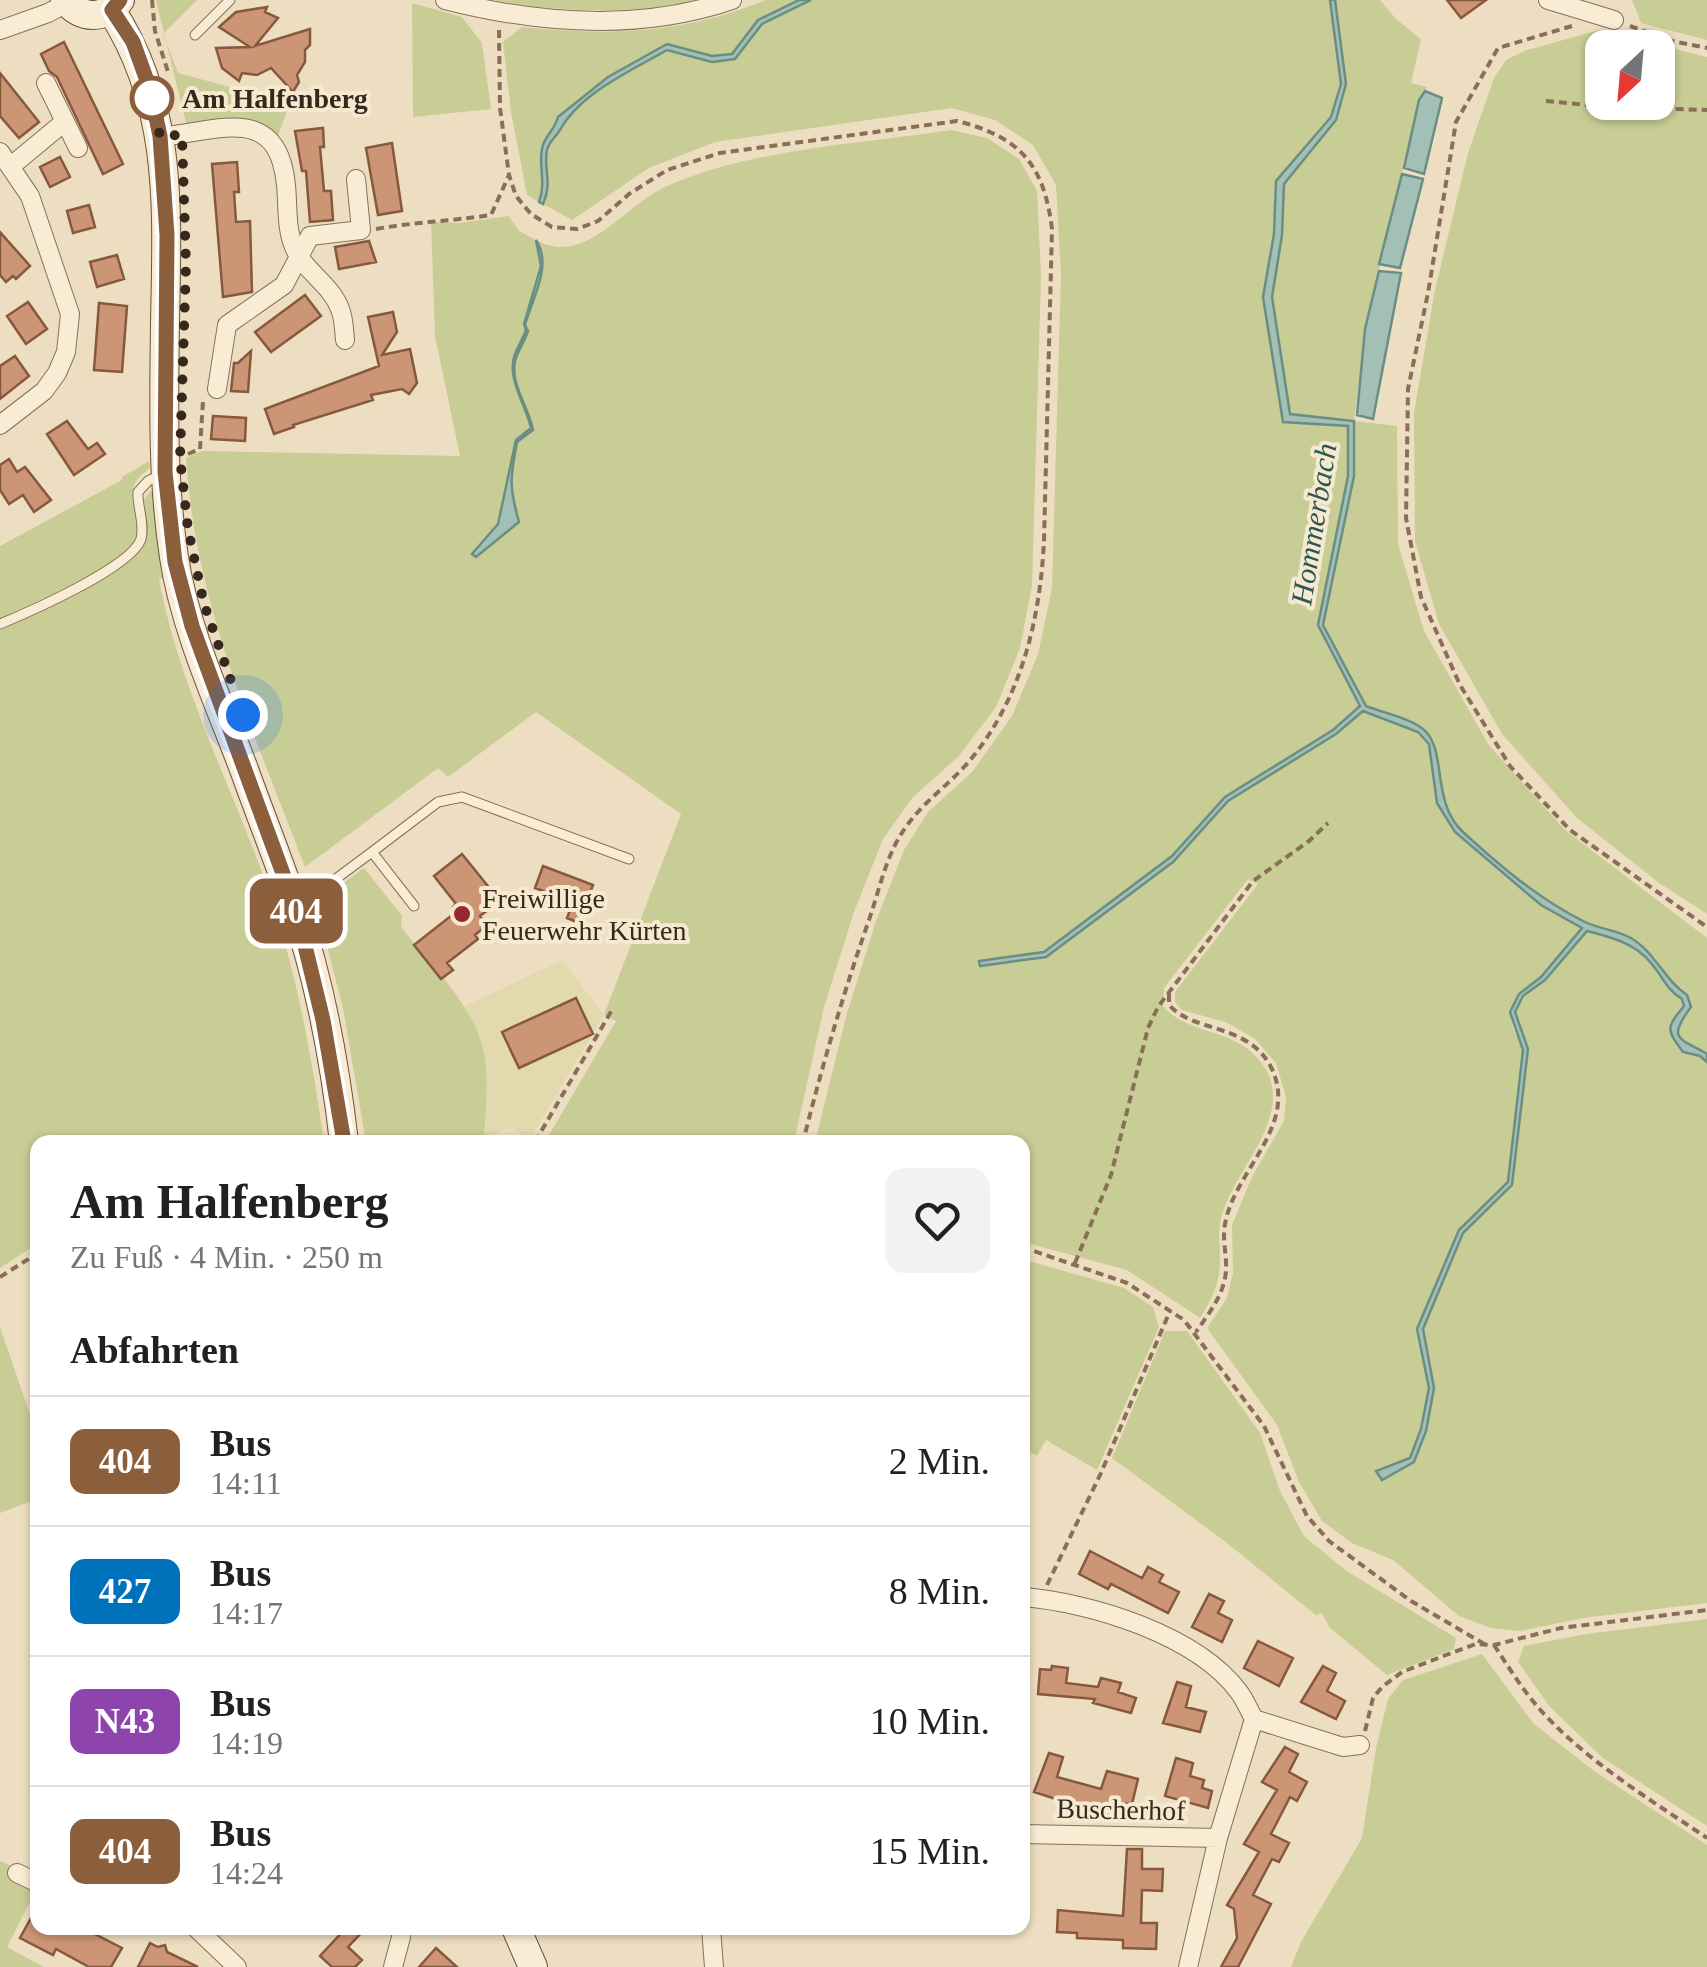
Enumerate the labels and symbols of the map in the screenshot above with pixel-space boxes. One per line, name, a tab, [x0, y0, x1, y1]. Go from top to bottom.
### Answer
north arrow	[1585, 30, 1675, 120]
marker: Am Halfenberg	[131, 77, 173, 119]
place label: Am Halfenberg	[182, 83, 368, 114]
water label: Hommerbach	[1284, 441, 1343, 608]
your location	[218, 690, 268, 740]
line badge: 404	[238, 878, 354, 944]
place label: Freiwillige Feuerwehr Kürten	[482, 883, 686, 946]
marker: Freiwillige Feuerwehr Kürten	[451, 903, 473, 925]
street label: Buscherhof	[1056, 1793, 1186, 1826]

